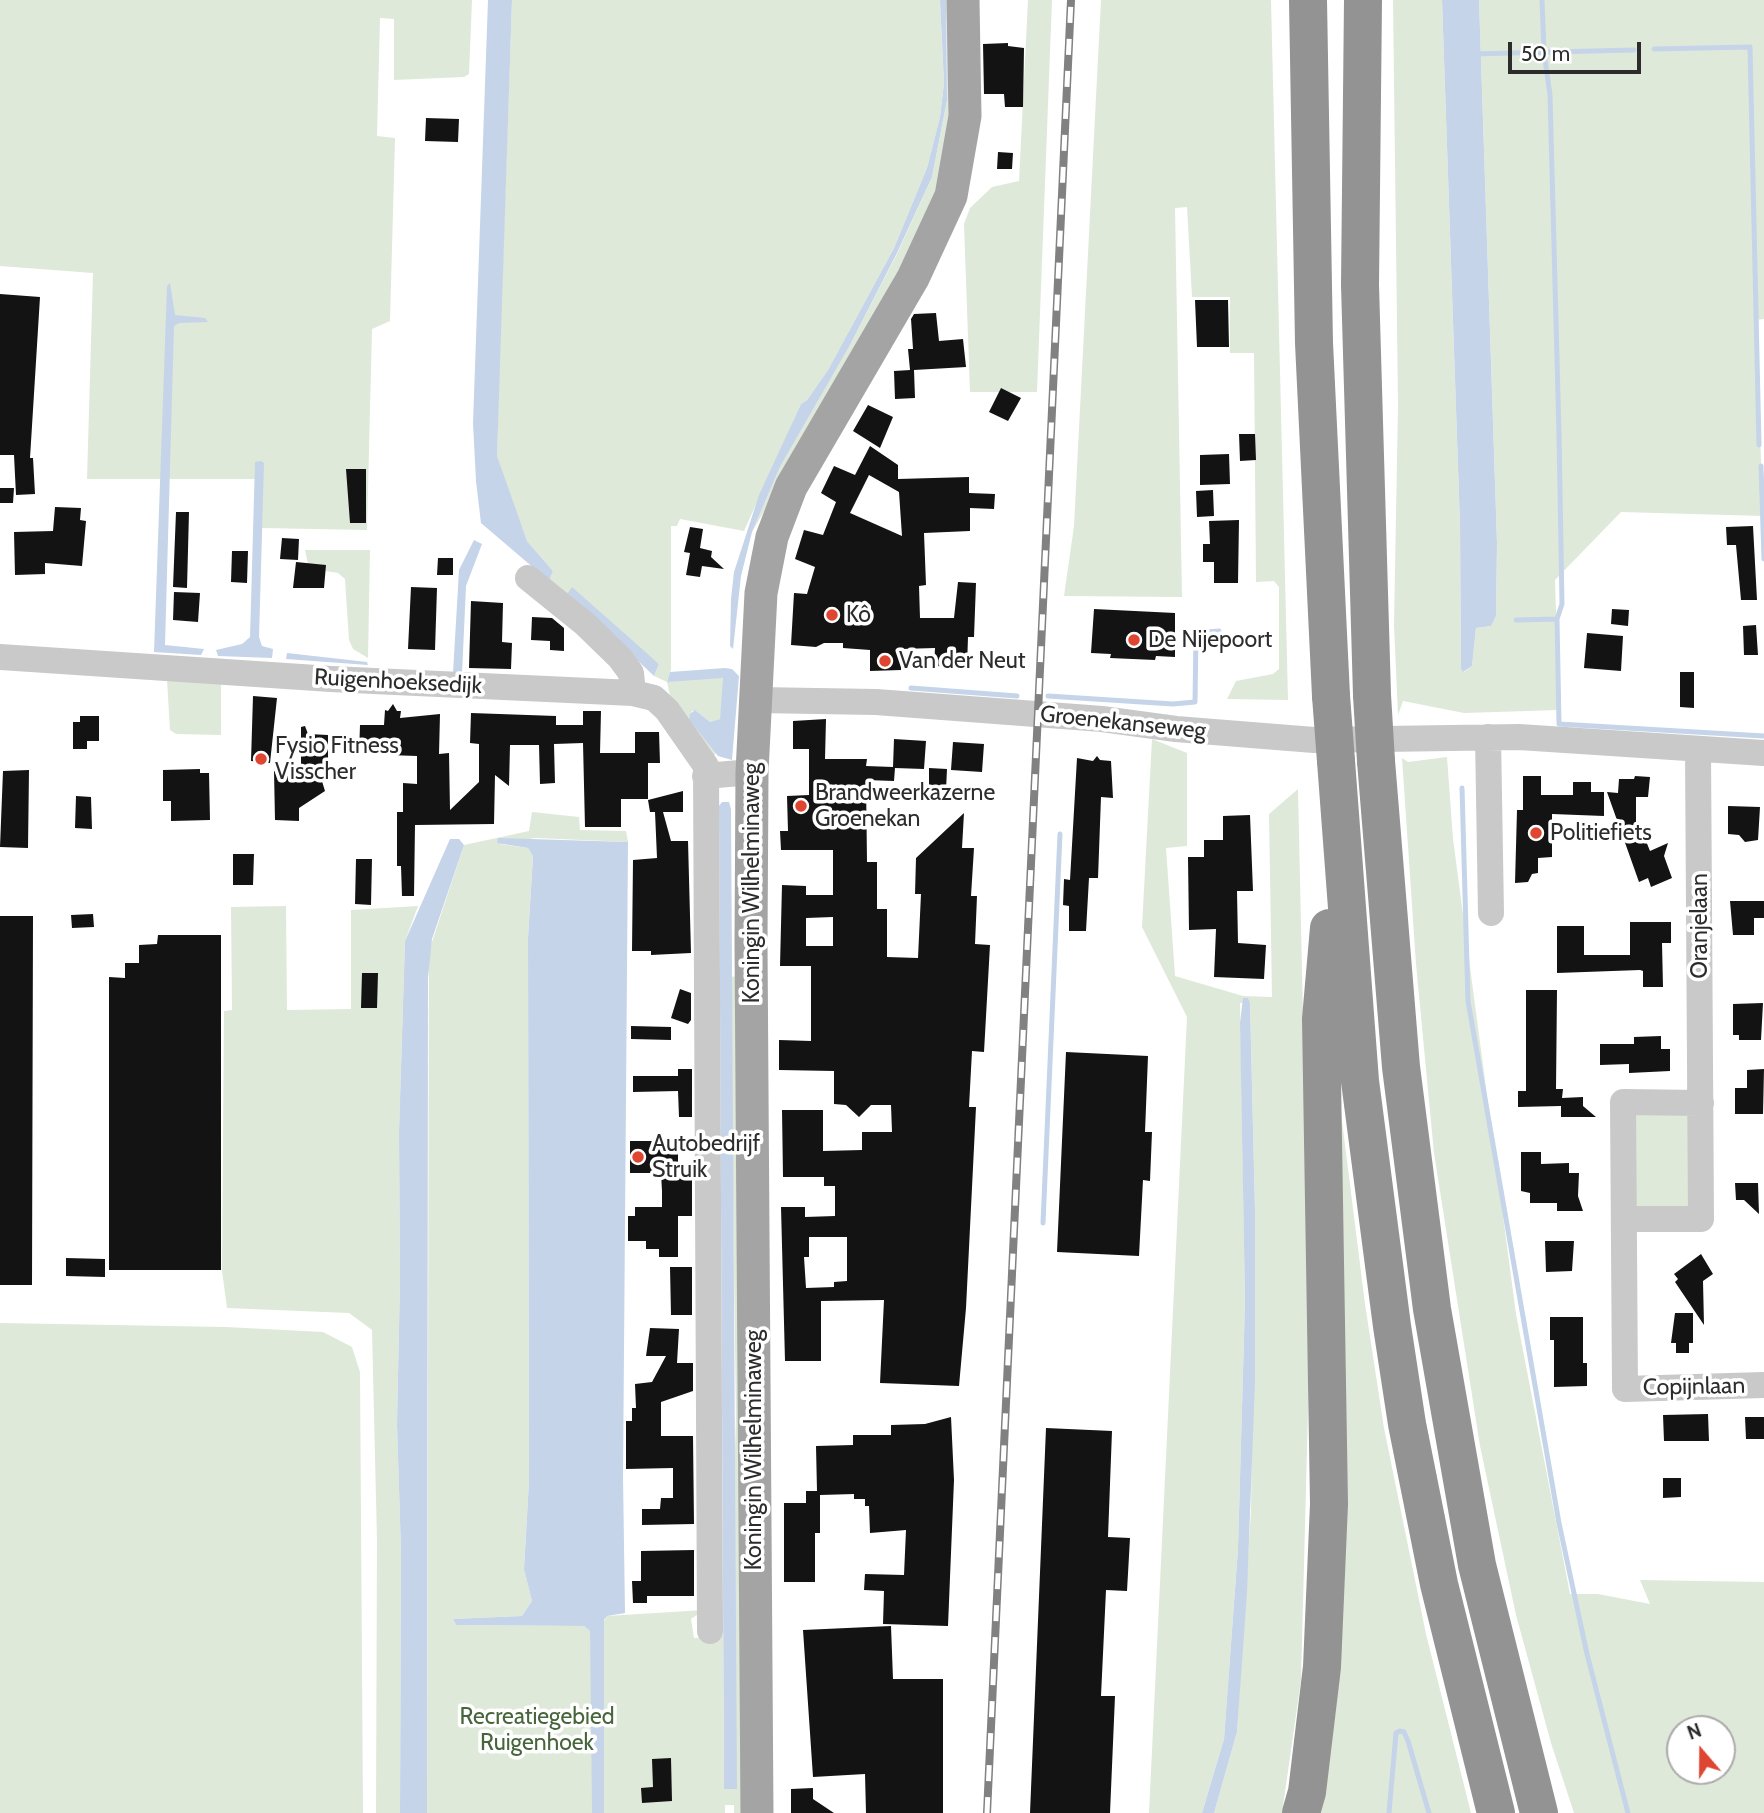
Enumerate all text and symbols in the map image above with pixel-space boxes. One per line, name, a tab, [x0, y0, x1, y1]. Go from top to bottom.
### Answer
scale bar	[1512, 28, 1645, 72]
text: 50 m	[1521, 41, 1570, 66]
place label: Kô	[846, 601, 871, 629]
marker: Kô	[824, 607, 840, 623]
place label: De Nijepoort	[1148, 626, 1272, 654]
marker: De Nijepoort	[1126, 632, 1142, 648]
place label: Van der Neut	[899, 647, 1026, 675]
marker: Van der Neut	[877, 653, 893, 669]
street label: Ruigenhoeksedijk	[313, 664, 483, 700]
street label: Groenekanseweg	[1039, 701, 1207, 745]
place label: Fysio Fitness Visscher	[275, 732, 399, 786]
marker: Fysio Fitness Visscher	[253, 751, 269, 767]
street label: Koningin Wilhelminaweg	[738, 763, 766, 1003]
place label: Brandweerkazerne Groenekan	[815, 779, 995, 833]
marker: Brandweerkazerne Groenekan	[793, 798, 809, 814]
place label: Politiefiets	[1550, 819, 1652, 847]
marker: Politiefiets	[1528, 825, 1544, 841]
street label: Oranjelaan	[1686, 873, 1714, 979]
place label: Autobedrijf Struik	[652, 1130, 760, 1184]
marker: Autobedrijf Struik	[630, 1149, 646, 1165]
street label: Koningin Wilhelminaweg	[740, 1330, 768, 1570]
street label: Copijnlaan	[1643, 1372, 1745, 1402]
park label: Recreatiegebied Ruigenhoek	[459, 1703, 615, 1757]
north arrow	[1666, 1715, 1736, 1785]
text: N	[1684, 1719, 1705, 1745]

